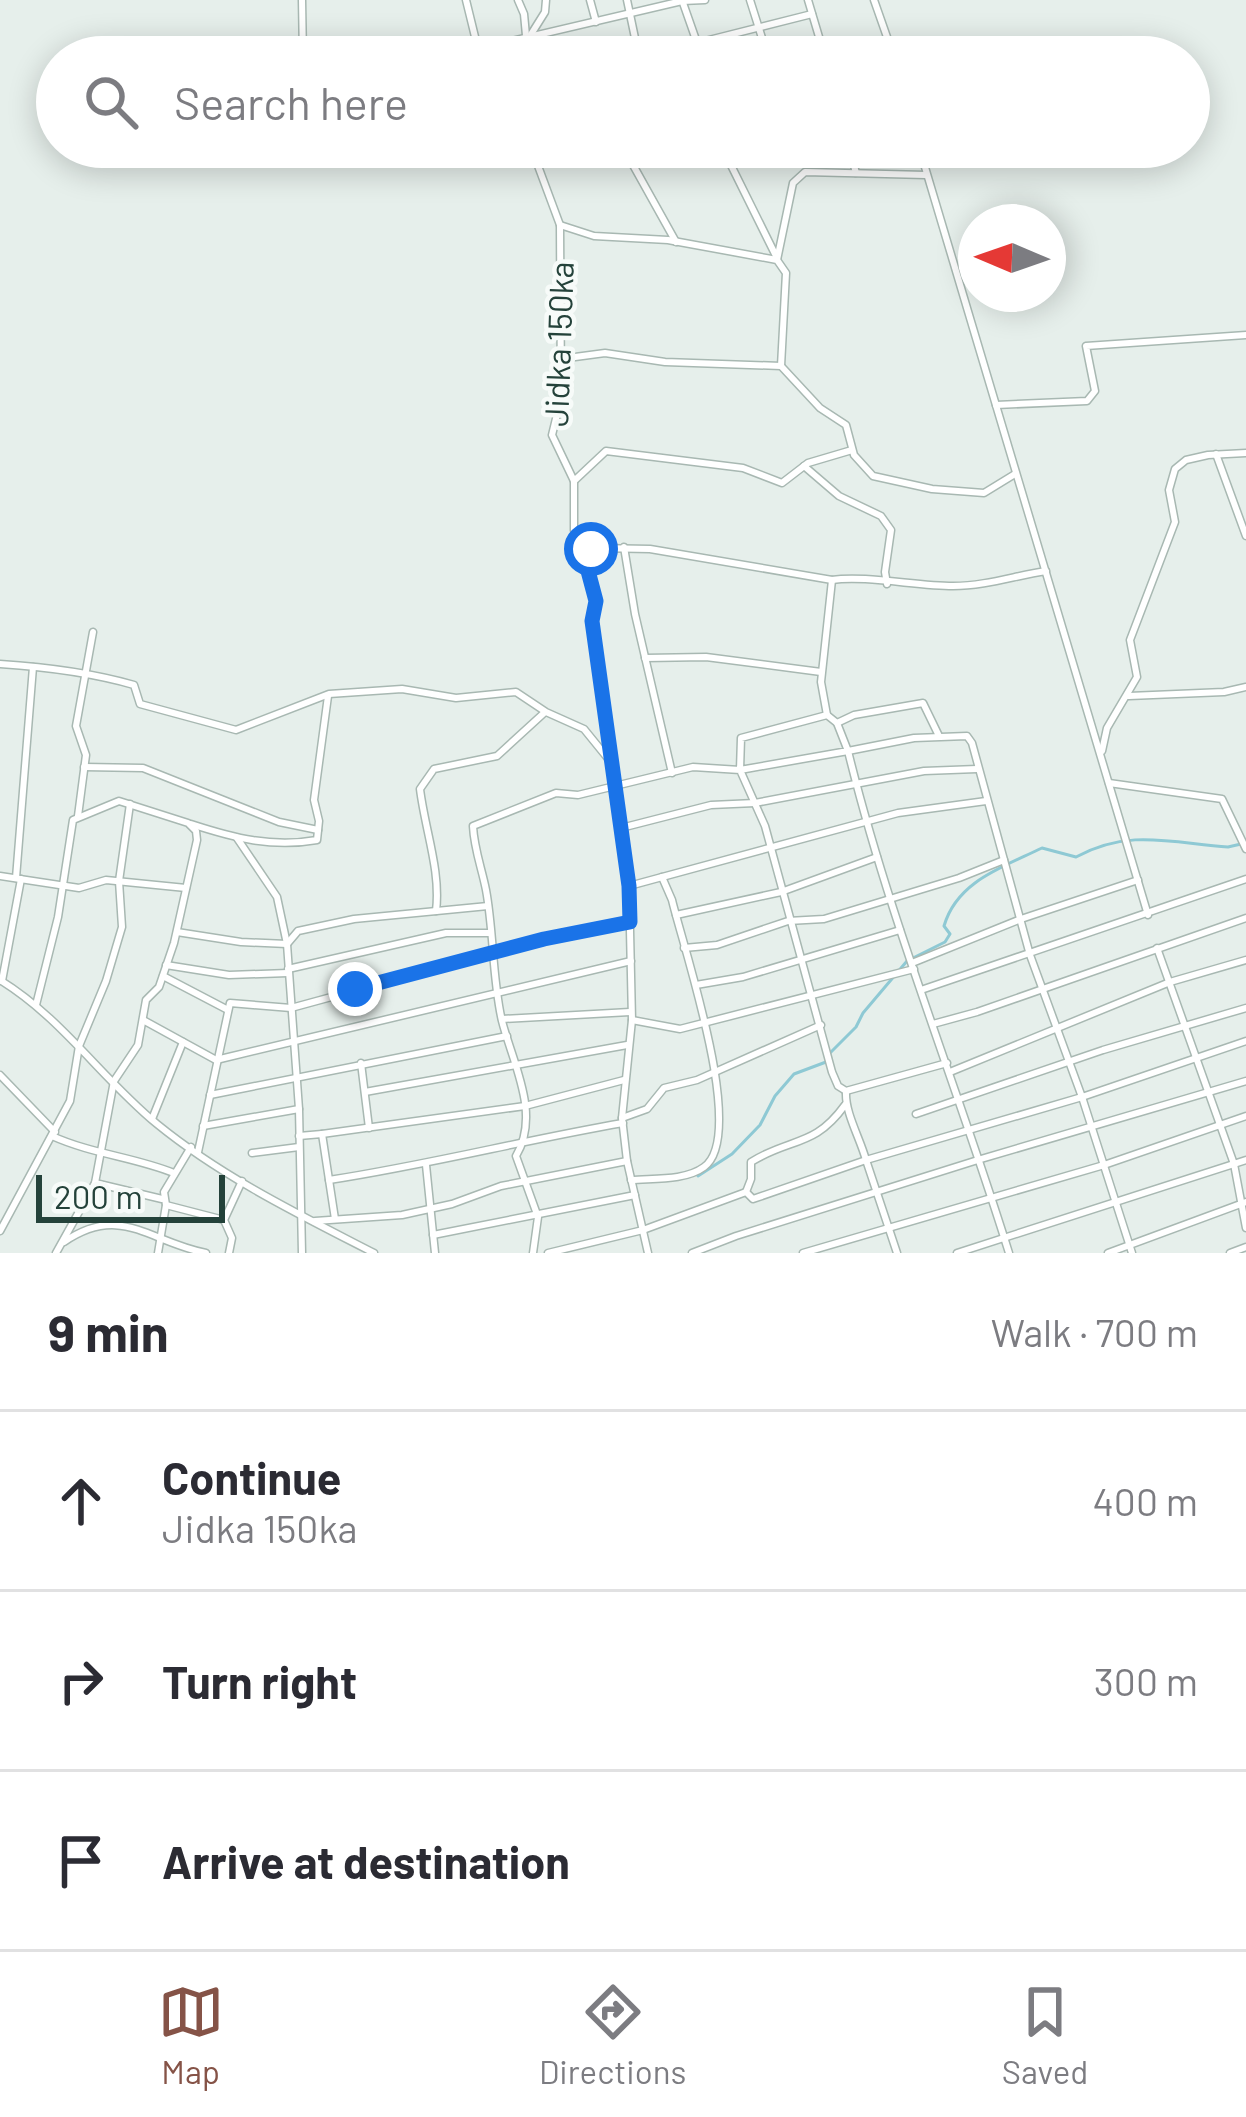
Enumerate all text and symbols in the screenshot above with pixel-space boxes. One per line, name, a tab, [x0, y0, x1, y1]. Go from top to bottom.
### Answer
search box	[36, 36, 1210, 168]
icon: search	[78, 69, 144, 135]
text: Search here	[174, 75, 408, 129]
north arrow	[958, 204, 1066, 312]
street label: Jidka 150ka	[535, 261, 581, 427]
route start	[564, 522, 618, 576]
route end	[328, 962, 382, 1016]
scale bar	[36, 1169, 225, 1222]
text: 200 m	[54, 1176, 143, 1216]
text: 9 min	[48, 1301, 169, 1362]
text: Walk · 700 m	[991, 1308, 1198, 1355]
text: Continue	[162, 1450, 341, 1504]
icon: ahead	[48, 1468, 114, 1534]
text: 400 m	[1092, 1477, 1198, 1524]
text: Jidka 150ka	[162, 1504, 358, 1551]
icon: right	[48, 1648, 114, 1714]
text: Turn right	[162, 1654, 357, 1708]
text: 300 m	[1094, 1657, 1198, 1704]
icon: arrive	[48, 1828, 114, 1894]
text: Arrive at destination	[162, 1834, 570, 1888]
tab: Map	[158, 1979, 224, 2091]
tab: Directions	[539, 1979, 686, 2091]
tab: Saved	[1002, 1979, 1088, 2091]

